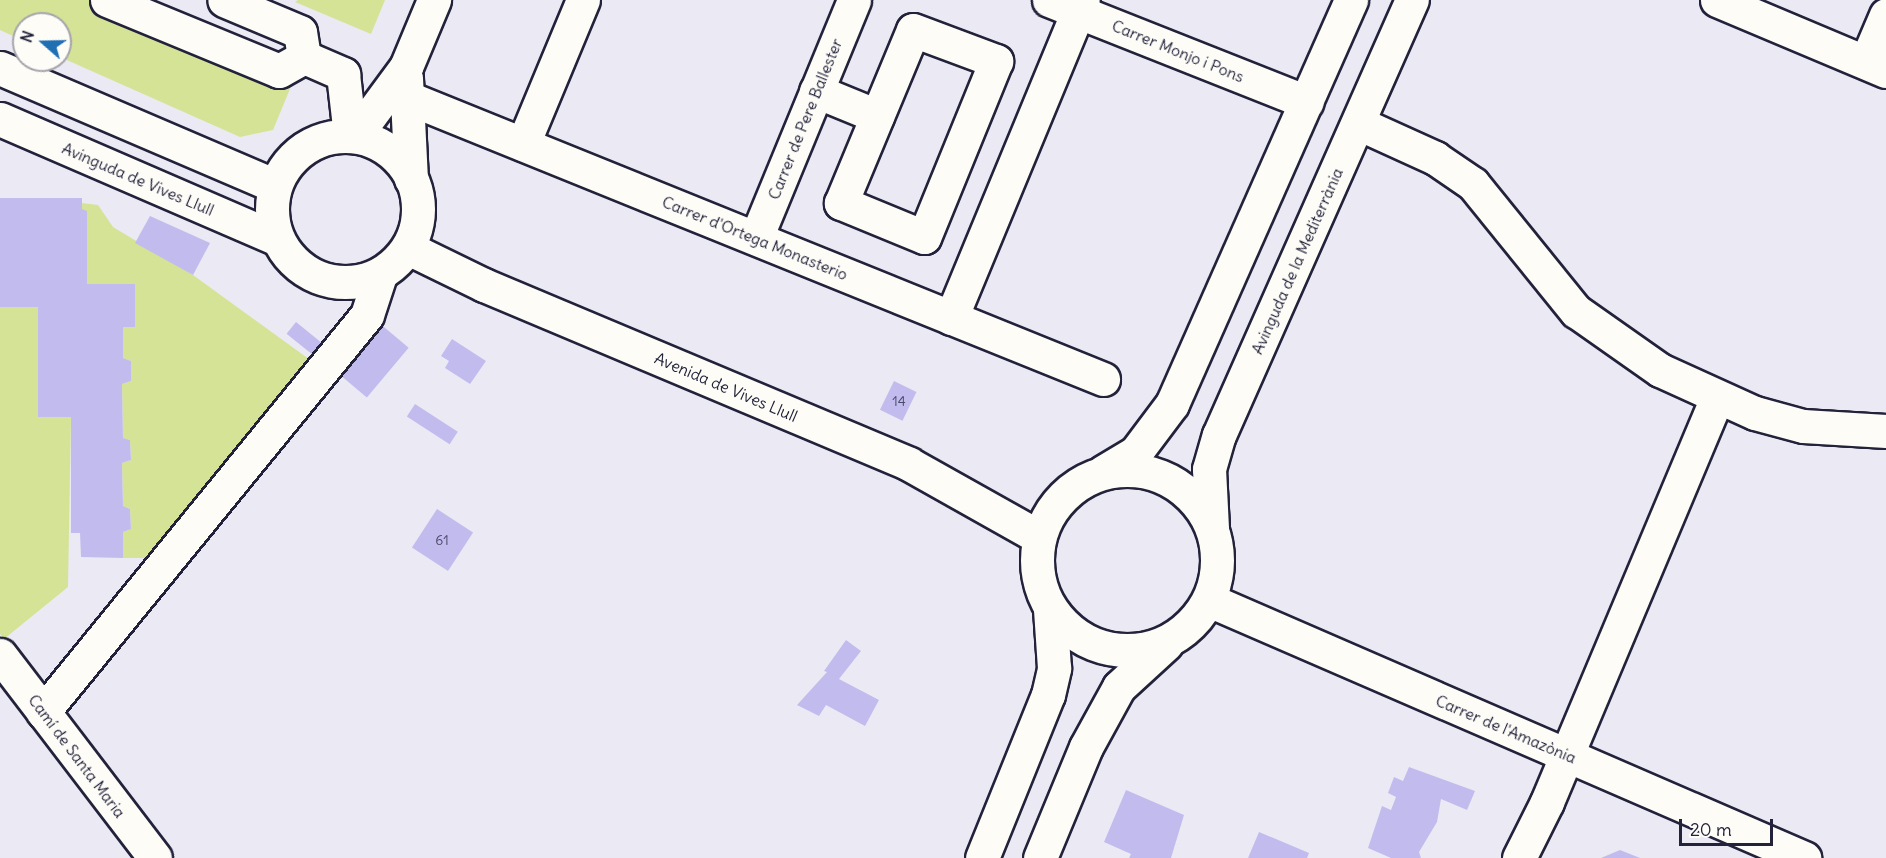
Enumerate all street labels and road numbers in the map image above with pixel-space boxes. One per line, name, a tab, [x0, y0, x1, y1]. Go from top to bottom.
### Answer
street label: Carrer Monjo i Pons	[1109, 16, 1247, 86]
street label: Carrer de Pere Ballester	[764, 36, 846, 202]
street label: Avinguda de Vives Llull	[59, 138, 217, 220]
street label: Avinguda de la Mediterrània	[1247, 165, 1347, 357]
street label: Carrer d'Ortega Monasterio	[659, 192, 851, 284]
street label: Avenida de Vives Llull	[652, 348, 800, 426]
street label: Camí de Santa Maria	[24, 691, 130, 821]
street label: Carrer de l'Amazònia	[1433, 691, 1579, 767]

